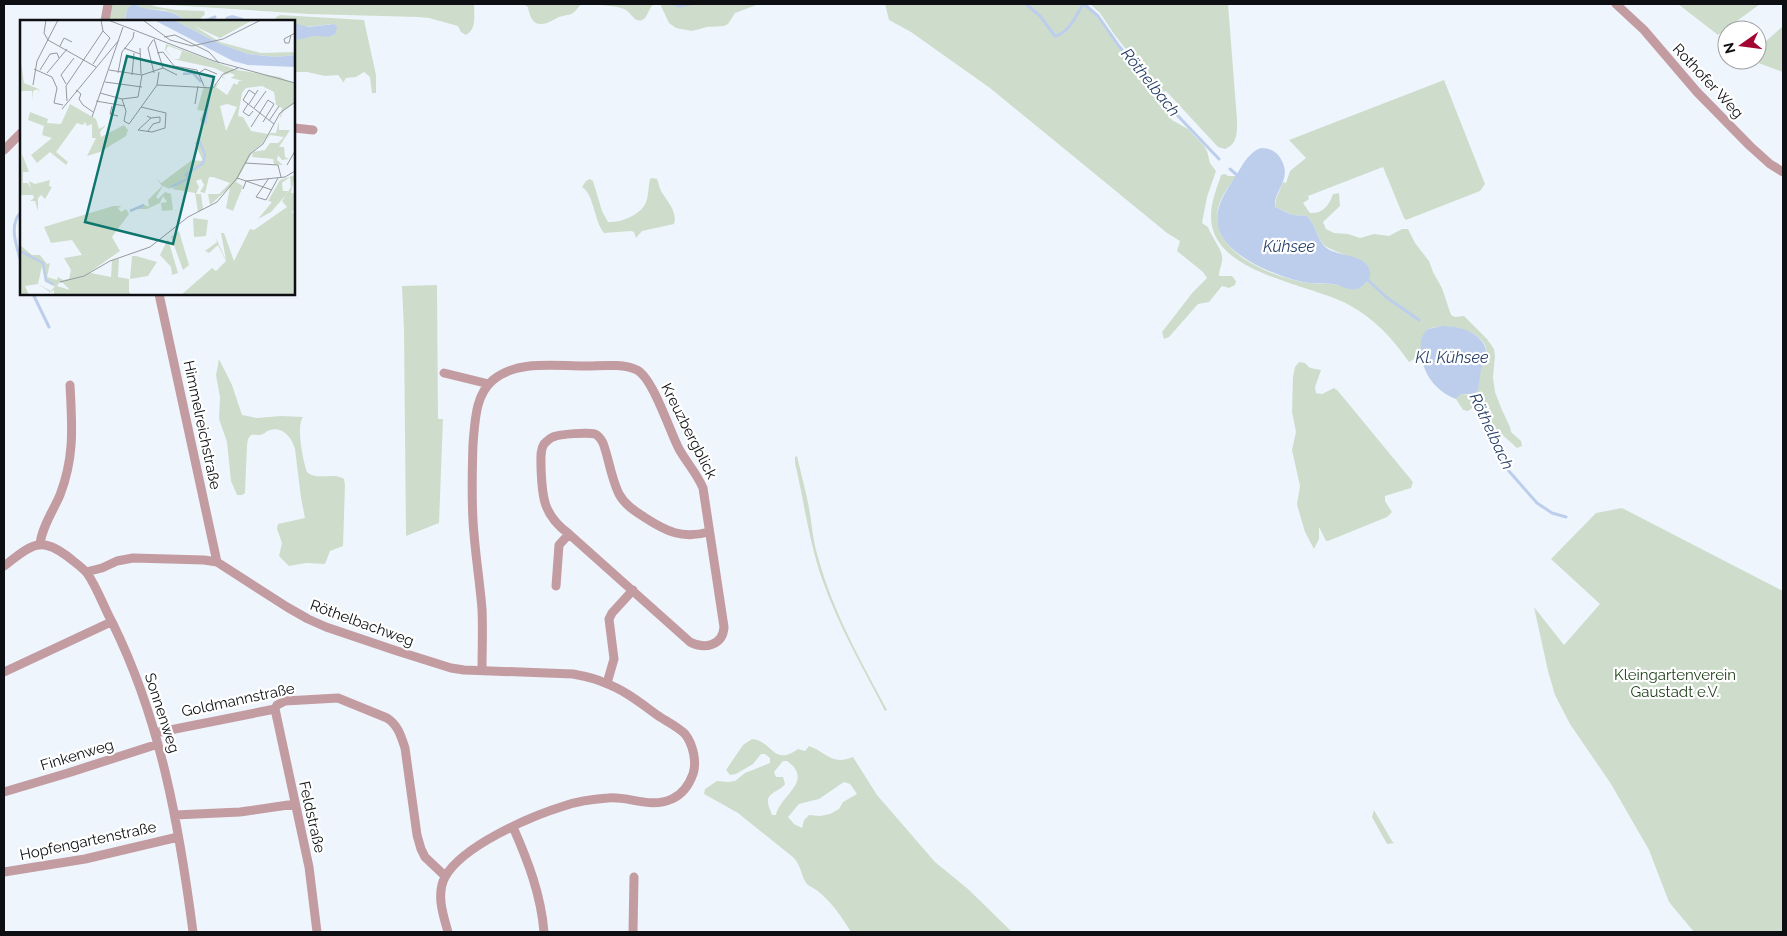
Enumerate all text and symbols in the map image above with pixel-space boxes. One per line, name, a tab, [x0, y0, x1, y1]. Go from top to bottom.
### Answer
inset map	[20, 20, 295, 295]
north arrow	[1717, 20, 1767, 70]
street label: Rothofer Weg	[1669, 40, 1747, 122]
text: N	[1720, 41, 1738, 55]
water label: Röthelbach	[1117, 44, 1184, 120]
water label: Kühsee	[1263, 237, 1316, 256]
water label: Kl. Kühsee	[1415, 348, 1489, 367]
street label: Himmelreichstraße	[180, 359, 225, 491]
street label: Kreuzbergblick	[657, 380, 721, 482]
water label: Röthelbach	[1466, 390, 1518, 472]
street label: Röthelbachweg	[308, 596, 416, 650]
park label: Kleingartenverein Gaustadt e.V.	[1614, 666, 1736, 701]
street label: Sonnenweg	[141, 671, 183, 755]
street label: Goldmannstraße	[180, 679, 296, 721]
street label: Finkenweg	[38, 735, 116, 775]
street label: Feldstraße	[295, 779, 329, 855]
street label: Hopfengartenstraße	[18, 818, 158, 864]

